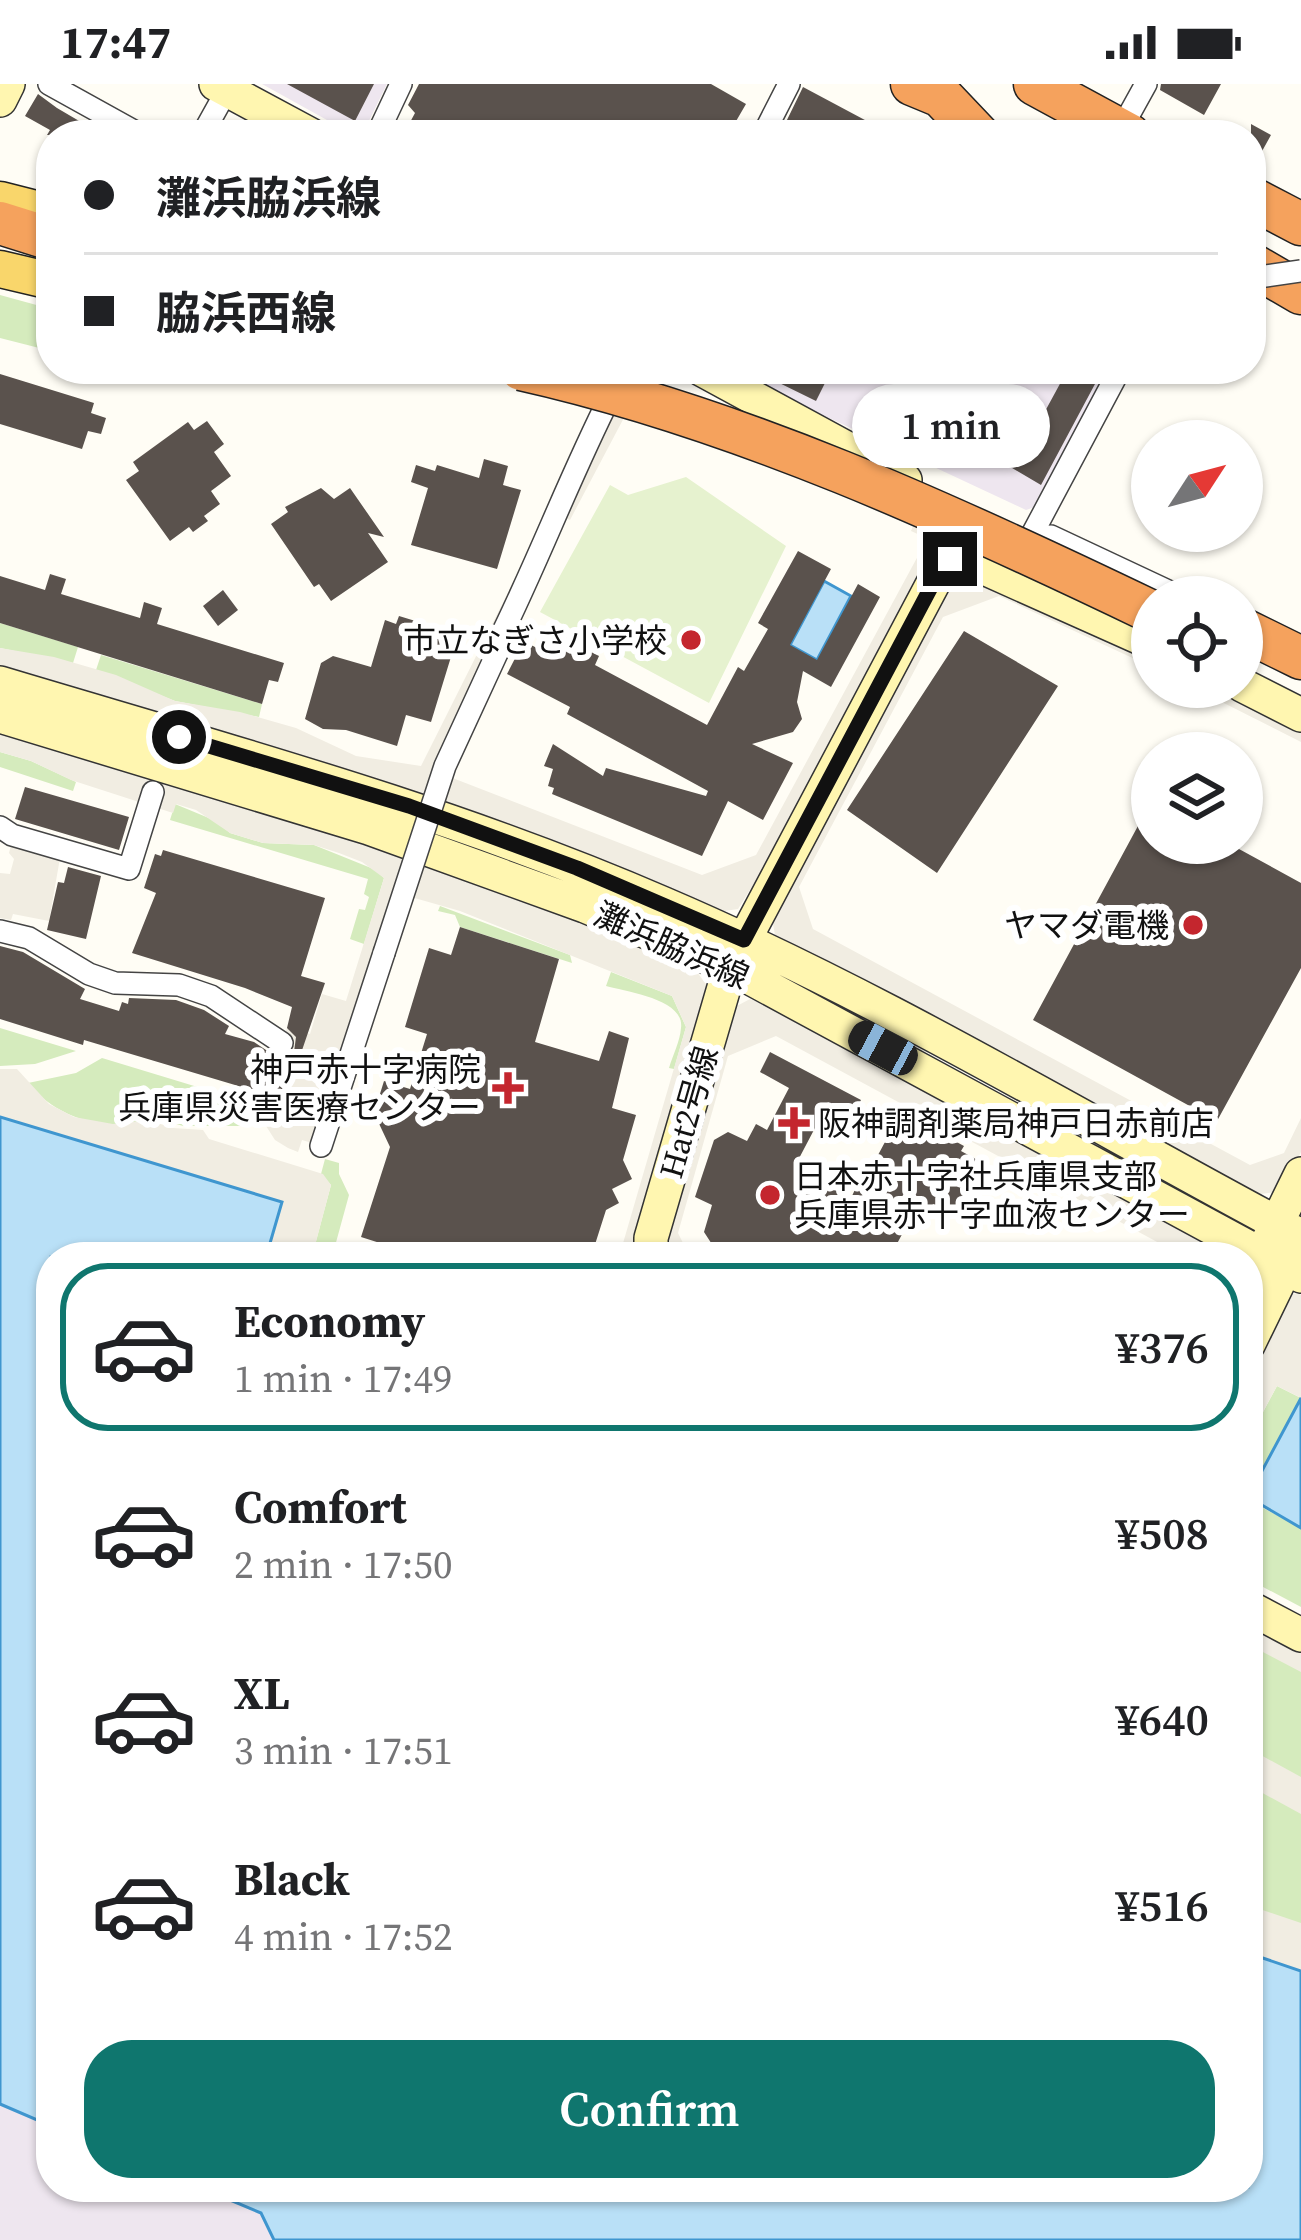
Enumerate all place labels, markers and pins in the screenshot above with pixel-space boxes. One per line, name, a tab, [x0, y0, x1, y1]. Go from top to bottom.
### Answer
place label: 市立なぎさ小学校	[403, 618, 667, 663]
marker: 市立なぎさ小学校	[678, 627, 704, 653]
place label: ヤマダ電機	[1004, 903, 1169, 948]
marker: ヤマダ電機	[1180, 912, 1206, 938]
place label: 神戸赤十字病院 兵庫県災害医療センター	[118, 1047, 481, 1130]
marker: 神戸赤十字病院 兵庫県災害医療センター	[492, 1072, 524, 1104]
place label: 阪神調剤薬局神戸日赤前店	[818, 1101, 1214, 1146]
marker: 阪神調剤薬局神戸日赤前店	[781, 1110, 807, 1136]
place label: 日本赤十字社兵庫県支部 兵庫県赤十字血液センター	[794, 1154, 1190, 1237]
marker: 日本赤十字社兵庫県支部 兵庫県赤十字血液センター	[757, 1182, 783, 1208]

